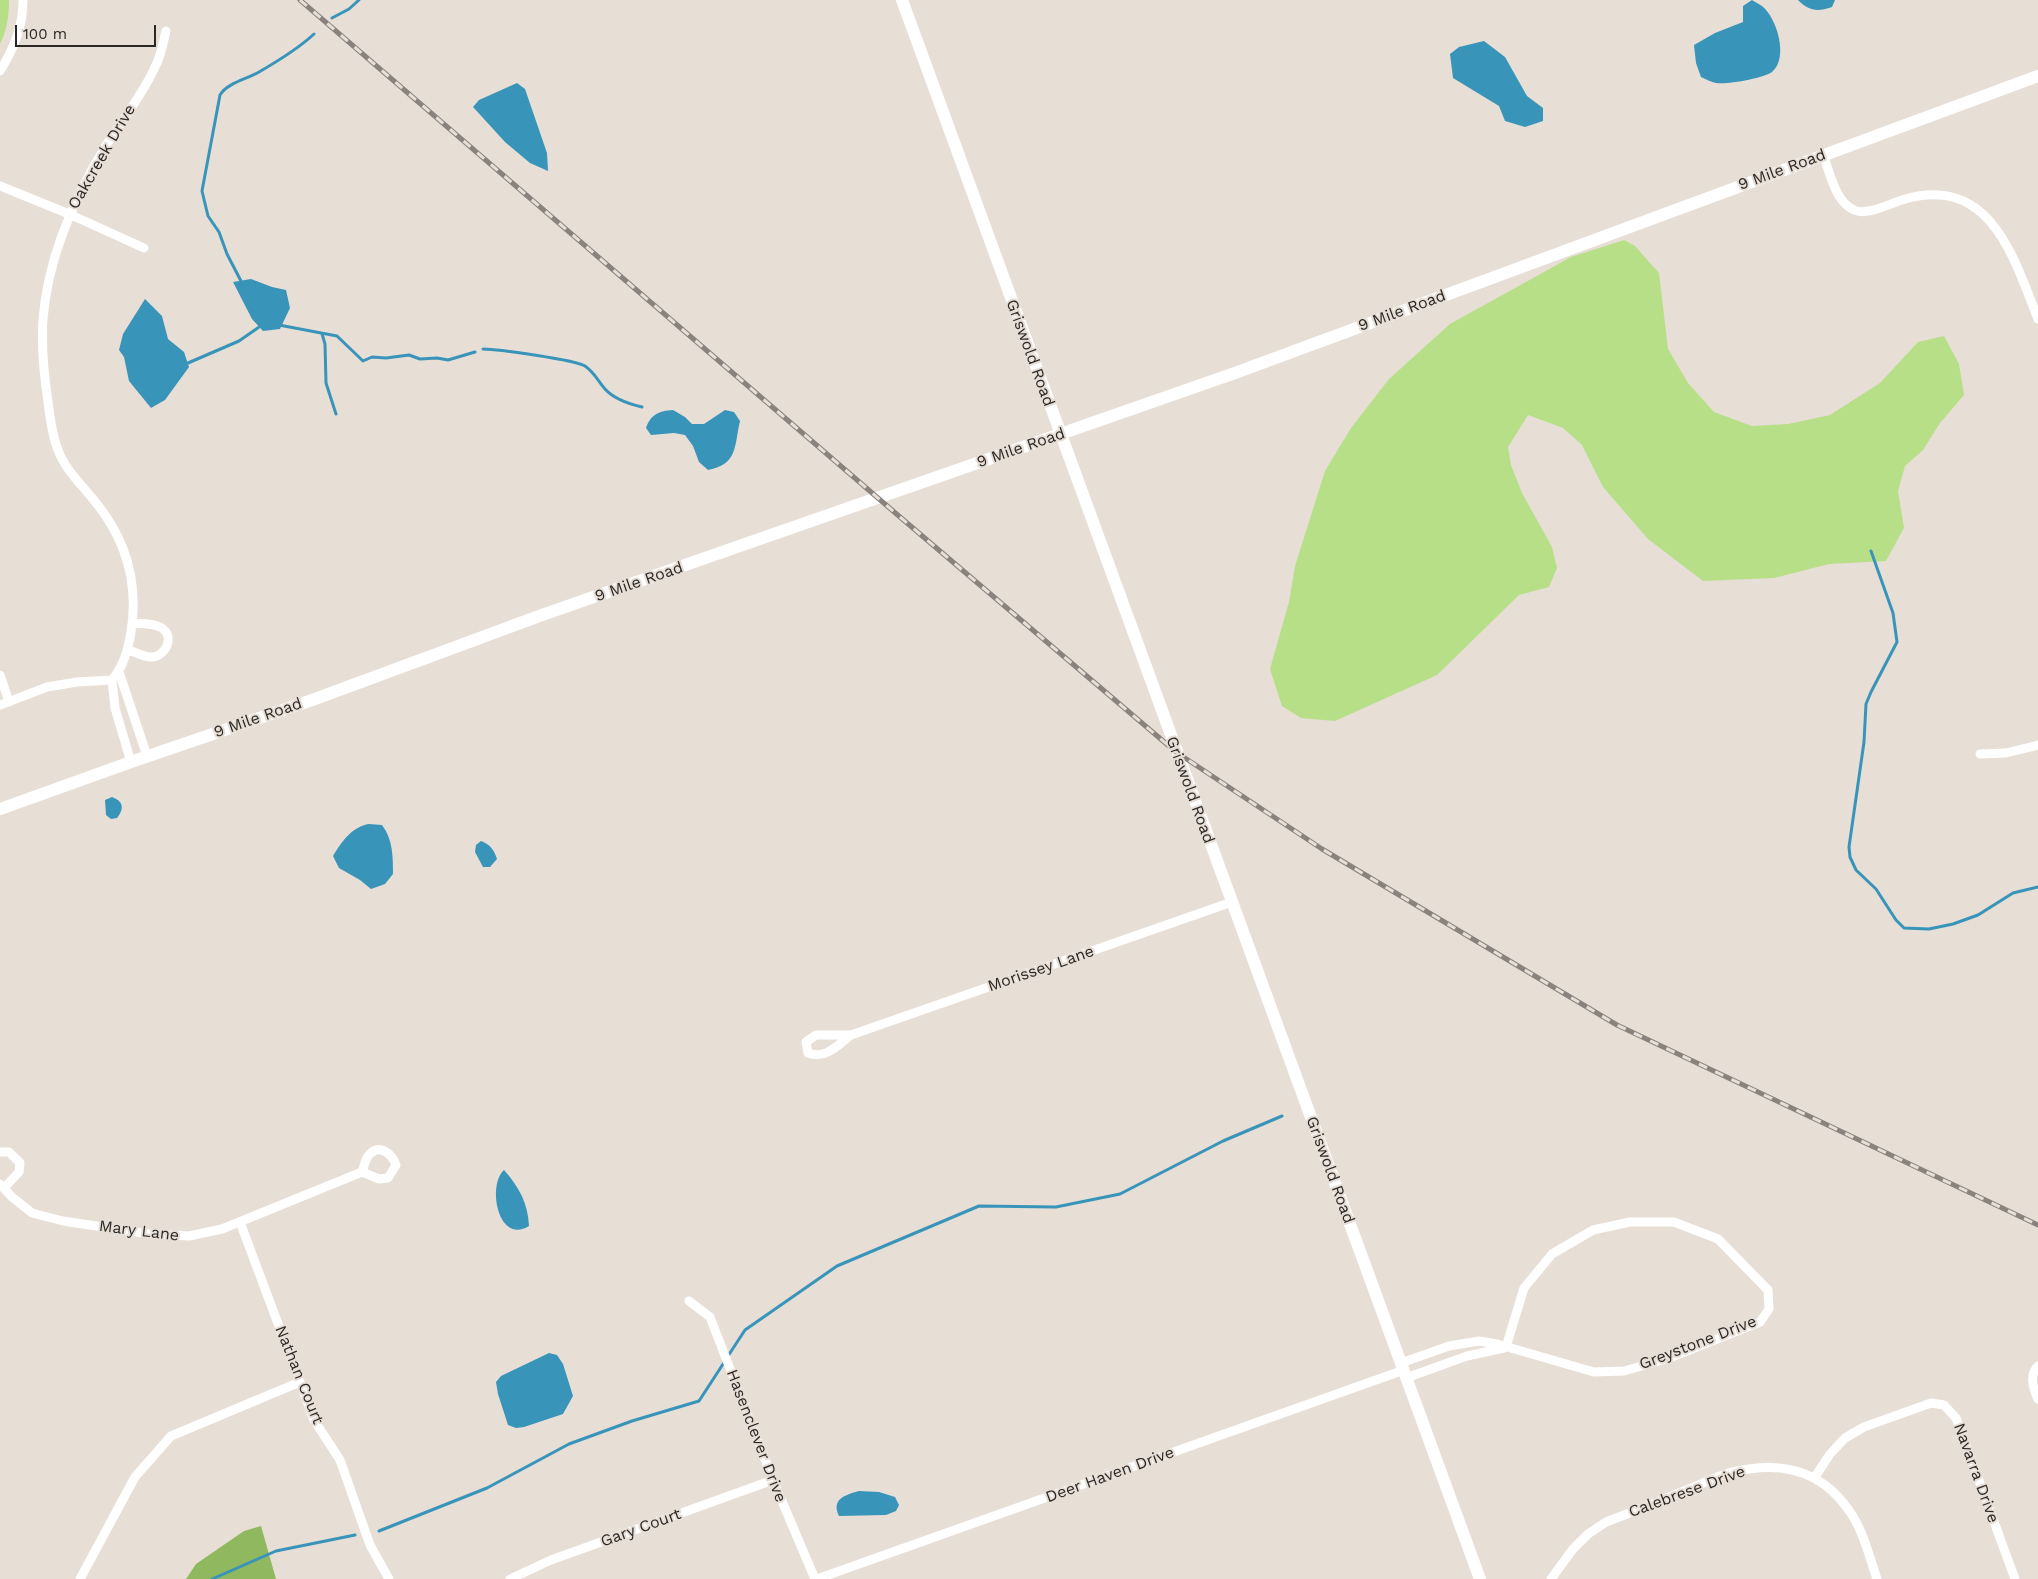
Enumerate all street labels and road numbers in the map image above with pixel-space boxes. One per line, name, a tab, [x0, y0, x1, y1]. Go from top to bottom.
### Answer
street label: Oakcreek Drive	[64, 101, 140, 213]
street label: 9 Mile Road	[1736, 145, 1828, 195]
street label: 9 Mile Road	[1356, 286, 1448, 336]
street label: Griswold Road	[1002, 297, 1058, 409]
street label: 9 Mile Road	[974, 424, 1068, 472]
street label: 9 Mile Road	[592, 558, 686, 606]
street label: 9 Mile Road	[211, 694, 305, 742]
street label: Griswold Road	[1162, 734, 1218, 846]
street label: Morissey Lane	[985, 942, 1097, 996]
street label: Griswold Road	[1302, 1114, 1358, 1226]
street label: Mary Lane	[98, 1217, 180, 1245]
street label: Greystone Drive	[1637, 1312, 1759, 1374]
street label: Nathan Court	[271, 1323, 327, 1427]
street label: Hasenclever Drive	[722, 1367, 790, 1505]
street label: Navarra Drive	[1949, 1421, 2003, 1525]
street label: Deer Haven Drive	[1043, 1443, 1177, 1507]
street label: Calebrese Drive	[1626, 1462, 1748, 1522]
street label: Gary Court	[598, 1505, 684, 1551]

